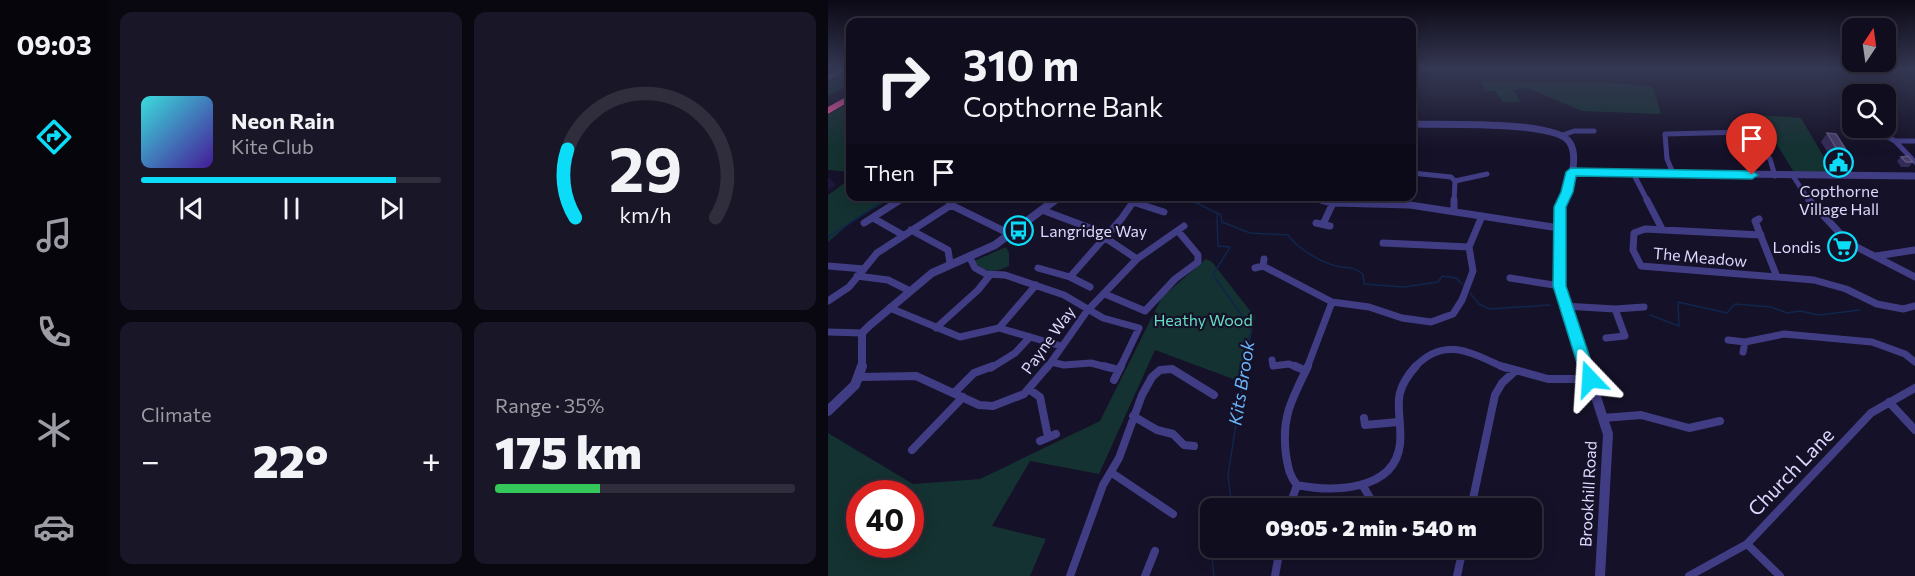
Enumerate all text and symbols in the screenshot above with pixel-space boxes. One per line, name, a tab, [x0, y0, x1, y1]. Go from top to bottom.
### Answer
north arrow	[1842, 18, 1896, 72]
map controls	[1842, 18, 1896, 138]
text: 09:03	[16, 28, 92, 61]
text: 310 m	[963, 38, 1079, 90]
icon: right	[864, 42, 942, 120]
button: search	[1842, 84, 1896, 138]
text: Copthorne Bank	[963, 90, 1163, 123]
text: Neon Rain	[231, 107, 335, 134]
pin	[1726, 113, 1777, 175]
icon: directions	[33, 116, 75, 158]
icon: arrive	[1735, 122, 1768, 155]
text: 29	[608, 129, 682, 205]
text: Kite Club	[231, 134, 314, 158]
public building icon: Copthorne Village Hall	[1823, 147, 1855, 179]
icon: arrive	[927, 156, 960, 189]
text: Then	[864, 159, 915, 186]
place label: Copthorne Village Hall	[1799, 181, 1879, 218]
icon: previous	[175, 192, 208, 225]
icon: pause	[275, 192, 308, 225]
icon: next	[375, 192, 408, 225]
text: km/h	[619, 201, 671, 227]
icon: music	[33, 214, 75, 256]
bus stop icon: Langridge Way	[1003, 215, 1035, 247]
place label: Langridge Way	[1040, 221, 1147, 240]
supermarket icon: Londis	[1826, 231, 1858, 263]
place label: Londis	[1772, 237, 1821, 256]
street label: The Meadow	[1652, 243, 1748, 270]
street label: Payne Way	[1017, 302, 1079, 377]
park label: Heathy Wood	[1153, 310, 1253, 329]
icon: phone	[33, 311, 75, 353]
water label: Kits Brook	[1223, 338, 1259, 427]
position arrow	[1558, 347, 1622, 411]
text: Range · 35%	[495, 393, 604, 417]
text: Climate	[141, 402, 211, 426]
icon: climate	[33, 409, 75, 451]
street label: Church Lane	[1742, 422, 1838, 520]
text: 175 km	[495, 423, 642, 478]
text: 22°	[253, 432, 329, 487]
text: −	[141, 439, 160, 480]
text: +	[422, 439, 441, 480]
street label: Brookhill Road	[1575, 441, 1600, 547]
speed limit sign: 40	[846, 480, 924, 558]
icon: car	[33, 506, 75, 548]
text: 09:05 · 2 min · 540 m	[1265, 514, 1477, 541]

